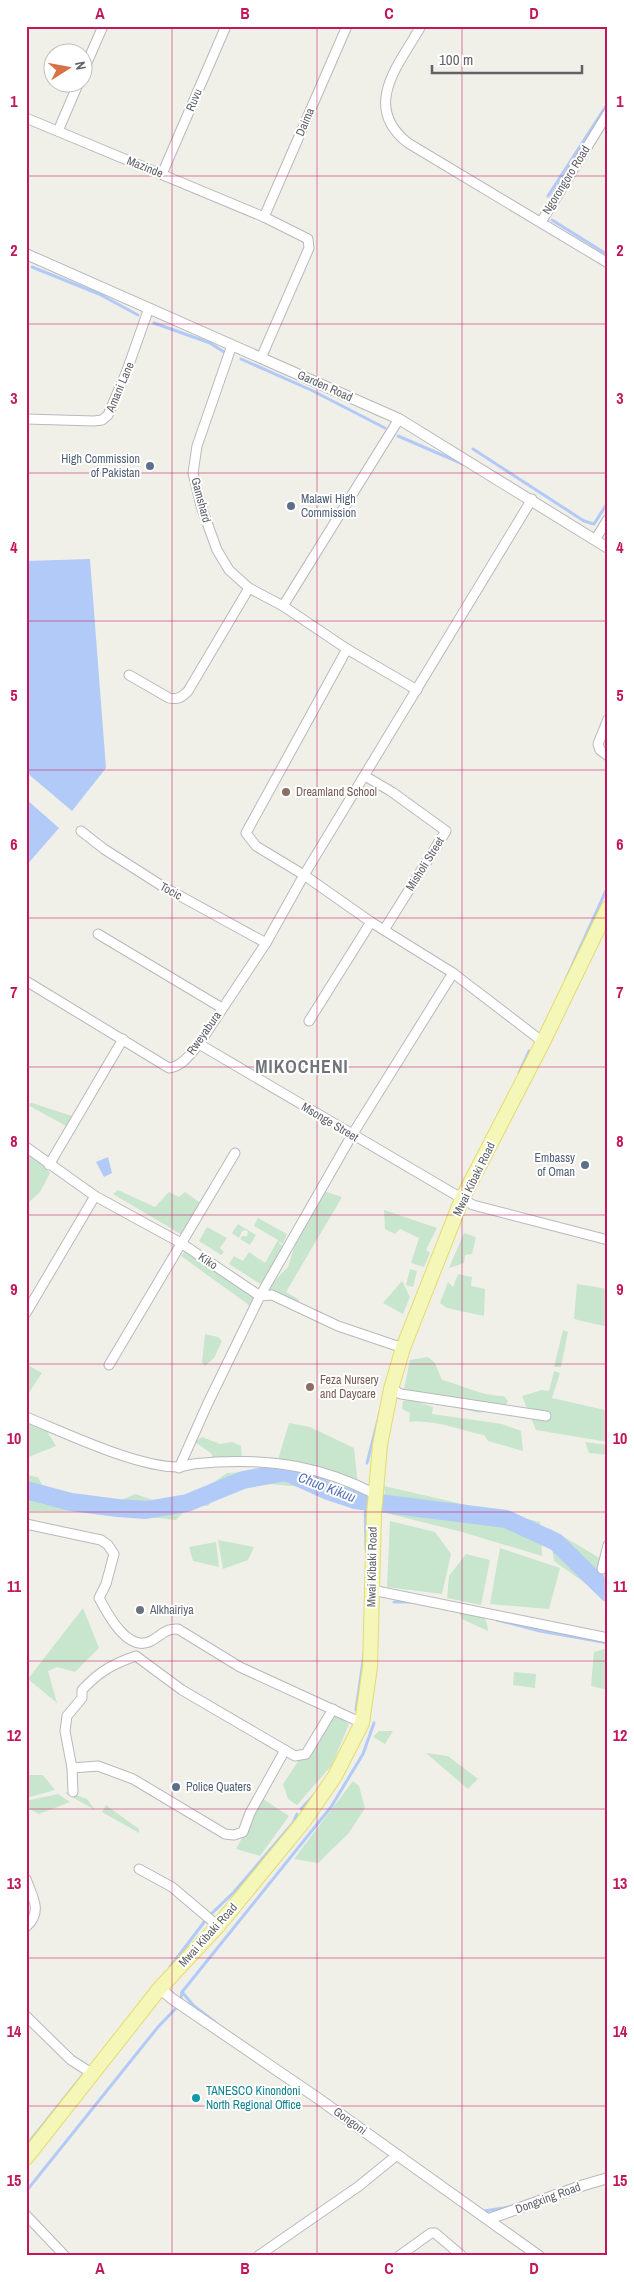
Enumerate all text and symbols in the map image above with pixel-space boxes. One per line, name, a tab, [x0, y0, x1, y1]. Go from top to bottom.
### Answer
text: A	[95, 2, 105, 24]
text: B	[240, 2, 250, 24]
text: C	[384, 2, 394, 24]
text: D	[529, 2, 539, 24]
north arrow	[42, 42, 92, 92]
scale bar	[432, 42, 582, 74]
text: 100 m	[439, 49, 473, 70]
text: N	[71, 60, 90, 71]
street label: Ruvu	[182, 86, 206, 114]
text: 1	[10, 90, 18, 112]
text: 1	[616, 90, 624, 112]
street label: Daima	[292, 105, 318, 138]
street label: Ngorongoro Road	[538, 143, 594, 217]
street label: Mazinde	[125, 153, 165, 181]
text: 2	[10, 239, 18, 261]
text: 2	[616, 239, 624, 261]
street label: Amani Lane	[102, 359, 138, 415]
street label: Garden Road	[295, 367, 355, 405]
text: 3	[10, 387, 18, 409]
text: 3	[616, 387, 624, 409]
place label: High Commission of Pakistan	[61, 451, 140, 481]
marker: High Commission of Pakistan	[144, 460, 156, 472]
street label: Gamshard	[187, 476, 215, 524]
place label: Malawi High Commission	[301, 491, 356, 521]
marker: Malawi High Commission	[285, 500, 297, 512]
text: 4	[10, 536, 18, 558]
text: 4	[616, 536, 624, 558]
text: 5	[10, 684, 18, 706]
text: 5	[616, 684, 624, 706]
place label: Dreamland School	[296, 784, 377, 800]
marker: Dreamland School	[280, 786, 292, 798]
text: 6	[10, 833, 18, 855]
text: 6	[616, 833, 624, 855]
street label: Misholi Street	[402, 834, 448, 894]
street label: Tocic	[157, 878, 185, 904]
text: 7	[10, 981, 18, 1003]
text: 7	[616, 981, 624, 1003]
street label: Rweyabura	[183, 1008, 225, 1058]
district label: MIKOCHENI	[255, 1054, 349, 1079]
street label: Msonge Street	[298, 1099, 362, 1145]
text: 8	[10, 1130, 18, 1152]
text: 8	[616, 1130, 624, 1152]
street label: Mwai Kibaki Road	[449, 1139, 499, 1219]
place label: Embassy of Oman	[535, 1150, 575, 1180]
marker: Embassy of Oman	[579, 1159, 591, 1171]
street label: Kiko	[195, 1249, 221, 1273]
text: 9	[10, 1278, 18, 1300]
text: 9	[616, 1278, 624, 1300]
place label: Feza Nursery and Daycare	[320, 1372, 379, 1402]
marker: Feza Nursery and Daycare	[304, 1381, 316, 1393]
text: 10	[7, 1427, 21, 1449]
text: 10	[613, 1427, 627, 1449]
water label: Chuo Kikuu	[296, 1468, 359, 1506]
street label: Mwai Kibaki Road	[363, 1527, 381, 1607]
text: 11	[7, 1575, 22, 1597]
text: 11	[613, 1575, 628, 1597]
place label: Alkhairiya	[149, 1602, 194, 1618]
marker: Alkhairiya	[134, 1604, 146, 1616]
text: 12	[7, 1724, 21, 1746]
text: 12	[613, 1724, 627, 1746]
place label: Police Quaters	[186, 1779, 251, 1795]
marker: Police Quaters	[170, 1781, 182, 1793]
text: 13	[7, 1872, 21, 1894]
text: 13	[613, 1872, 627, 1894]
street label: Mwai Kibaki Road	[175, 1900, 241, 1970]
text: 14	[7, 2020, 22, 2042]
text: 14	[613, 2020, 628, 2042]
place label: TANESCO Kinondoni North Regional Office	[206, 2083, 301, 2113]
marker: TANESCO Kinondoni North Regional Office	[190, 2092, 202, 2104]
street label: Gongoni	[330, 2103, 370, 2139]
text: 15	[7, 2169, 21, 2191]
text: 15	[613, 2169, 627, 2191]
street label: Dongxing Road	[513, 2179, 583, 2217]
text: A	[95, 2257, 105, 2279]
text: B	[240, 2257, 250, 2279]
text: C	[384, 2257, 394, 2279]
text: D	[529, 2257, 539, 2279]

